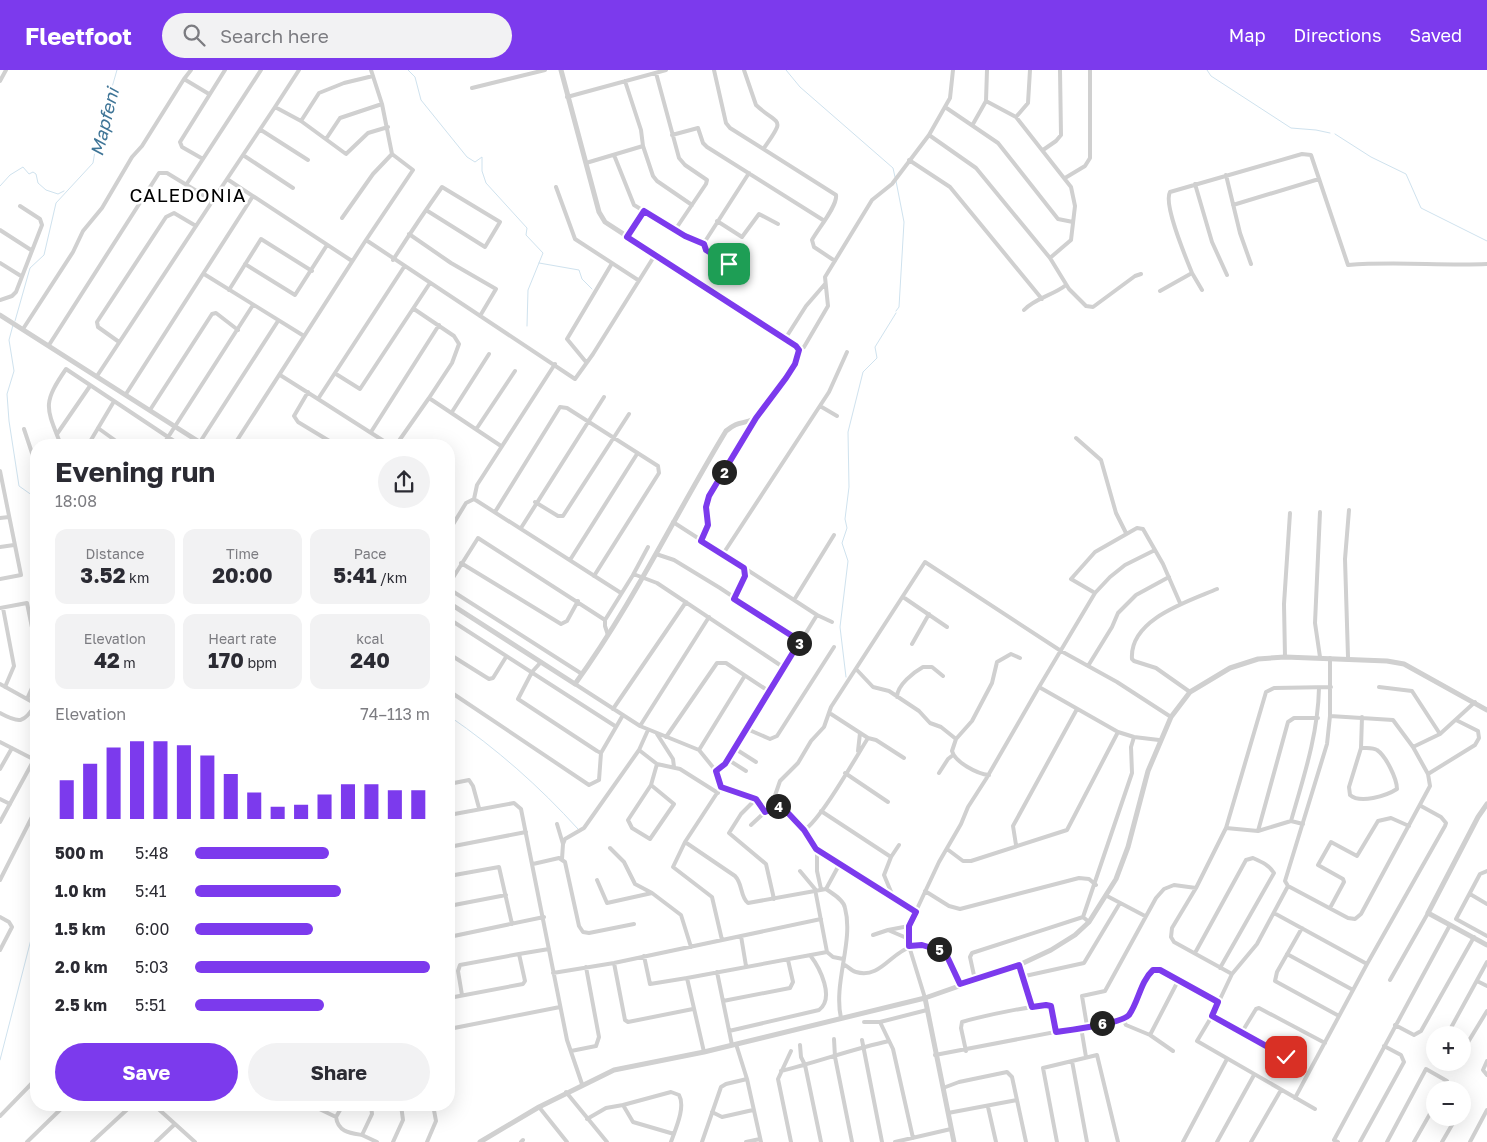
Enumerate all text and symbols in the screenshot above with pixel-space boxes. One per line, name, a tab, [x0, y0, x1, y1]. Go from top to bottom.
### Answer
search box	[162, 13, 512, 58]
text: Fleetfoot	[25, 21, 132, 50]
icon: search	[180, 21, 208, 49]
text: Search here	[220, 24, 329, 47]
text: Map	[1229, 24, 1265, 46]
text: Directions	[1293, 24, 1381, 46]
text: Saved	[1409, 24, 1462, 46]
water label: Mapfeni	[85, 84, 124, 158]
district label: CALEDONIA	[129, 183, 247, 206]
pin	[708, 243, 750, 285]
icon: arrive	[715, 250, 743, 278]
text: Evening run	[55, 455, 215, 488]
button: share	[378, 456, 430, 508]
pin: 2	[712, 460, 736, 484]
text: 2	[720, 464, 729, 481]
text: 18:08	[55, 491, 97, 511]
text: Distance	[85, 545, 144, 562]
text: Time	[226, 545, 259, 562]
text: Pace	[354, 545, 387, 562]
text: 3.52	[80, 562, 126, 588]
text: 20:00	[212, 562, 273, 588]
text: 5:41	[333, 562, 377, 588]
text: km	[126, 569, 149, 586]
text: /km	[377, 569, 407, 586]
text: Elevation	[84, 630, 146, 647]
text: Heart rate	[208, 630, 277, 647]
text: kcal	[356, 630, 384, 647]
pin: 3	[786, 630, 812, 656]
text: 3	[795, 635, 804, 652]
text: 42	[94, 647, 120, 673]
text: 170	[208, 647, 244, 673]
text: 240	[350, 647, 390, 673]
text: m	[120, 654, 136, 671]
text: bpm	[244, 654, 277, 671]
text: Elevation	[55, 704, 126, 724]
text: 74–113 m	[360, 704, 430, 724]
pin: 4	[766, 794, 790, 818]
text: 4	[774, 798, 783, 815]
text: 500 m	[55, 843, 104, 863]
text: 5:48	[135, 843, 169, 863]
text: 1.0 km	[55, 881, 106, 901]
text: 5:41	[135, 881, 167, 901]
text: 1.5 km	[55, 919, 105, 939]
text: 6:00	[135, 919, 169, 939]
pin: 5	[926, 936, 952, 962]
text: 5	[935, 941, 944, 958]
text: 2.0 km	[55, 957, 108, 977]
text: 5:03	[135, 957, 168, 977]
text: 2.5 km	[55, 995, 107, 1015]
text: 5:51	[135, 995, 166, 1015]
pin: 6	[1090, 1010, 1114, 1036]
text: 6	[1098, 1015, 1107, 1032]
map controls	[1426, 1026, 1471, 1126]
button: +	[1426, 1026, 1471, 1071]
pin	[1265, 1036, 1307, 1078]
button: Save	[55, 1043, 238, 1101]
button: Share	[248, 1043, 430, 1101]
icon: check	[1272, 1043, 1300, 1071]
button: −	[1426, 1081, 1471, 1126]

